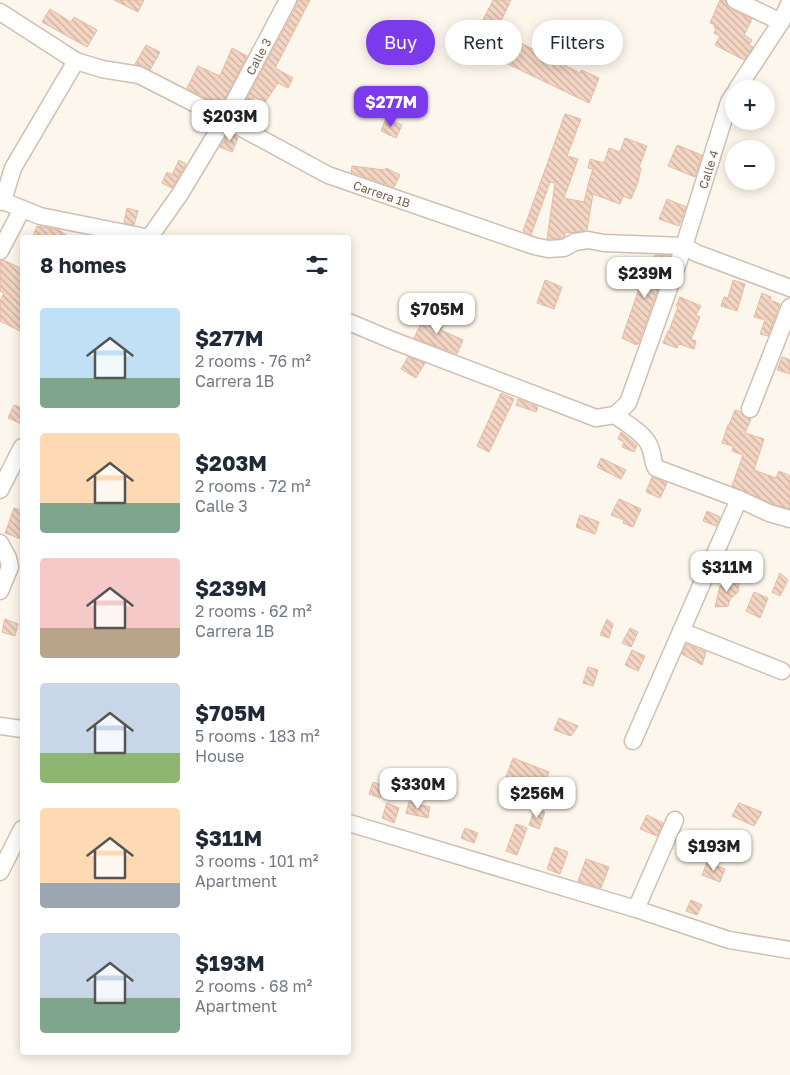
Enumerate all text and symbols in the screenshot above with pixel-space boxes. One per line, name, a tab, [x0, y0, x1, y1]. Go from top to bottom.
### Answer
chip: Buy	[366, 20, 435, 65]
chip: Rent	[445, 20, 522, 65]
chip: Filters	[532, 20, 623, 65]
street label: Calle 3	[242, 36, 274, 77]
map controls	[725, 80, 775, 190]
button: +	[725, 80, 775, 130]
pin: $277M	[356, 86, 426, 128]
text: $277M	[365, 92, 417, 112]
pin: $203M	[195, 100, 265, 142]
text: $203M	[203, 106, 257, 126]
button: −	[725, 140, 775, 190]
street label: Calle 4	[695, 148, 721, 191]
street label: Carrera 1B	[351, 177, 412, 210]
icon: filters	[303, 251, 331, 279]
text: 8 homes	[40, 252, 127, 278]
pin: $239M	[610, 256, 680, 299]
text: $239M	[618, 263, 672, 283]
pin: $705M	[402, 292, 472, 335]
text: $705M	[410, 299, 464, 319]
text: $277M	[195, 325, 263, 351]
icon: home	[80, 328, 140, 388]
text: 2 rooms · 76 m²	[195, 351, 311, 371]
text: Carrera 1B	[195, 371, 274, 391]
text: $203M	[195, 450, 267, 476]
icon: home	[80, 453, 140, 513]
text: 2 rooms · 72 m²	[195, 476, 311, 496]
text: Calle 3	[195, 496, 248, 516]
pin: $311M	[692, 550, 762, 593]
text: $311M	[701, 557, 753, 577]
text: $239M	[195, 575, 267, 601]
icon: home	[80, 578, 140, 638]
text: 2 rooms · 62 m²	[195, 601, 312, 621]
text: Carrera 1B	[195, 621, 274, 641]
text: $705M	[195, 700, 266, 726]
icon: home	[80, 703, 140, 763]
text: 5 rooms · 183 m²	[195, 726, 320, 746]
text: House	[195, 746, 244, 766]
pin: $330M	[383, 768, 453, 810]
text: $330M	[391, 774, 445, 794]
pin: $256M	[502, 776, 572, 819]
text: $256M	[510, 783, 564, 803]
text: $311M	[195, 825, 262, 851]
icon: home	[80, 828, 140, 888]
pin: $193M	[679, 830, 749, 872]
text: $193M	[687, 836, 741, 856]
text: 3 rooms · 101 m²	[195, 851, 318, 871]
text: Apartment	[195, 871, 277, 891]
text: $193M	[195, 950, 265, 976]
icon: home	[80, 953, 140, 1013]
text: 2 rooms · 68 m²	[195, 976, 312, 996]
text: Apartment	[195, 996, 277, 1016]

